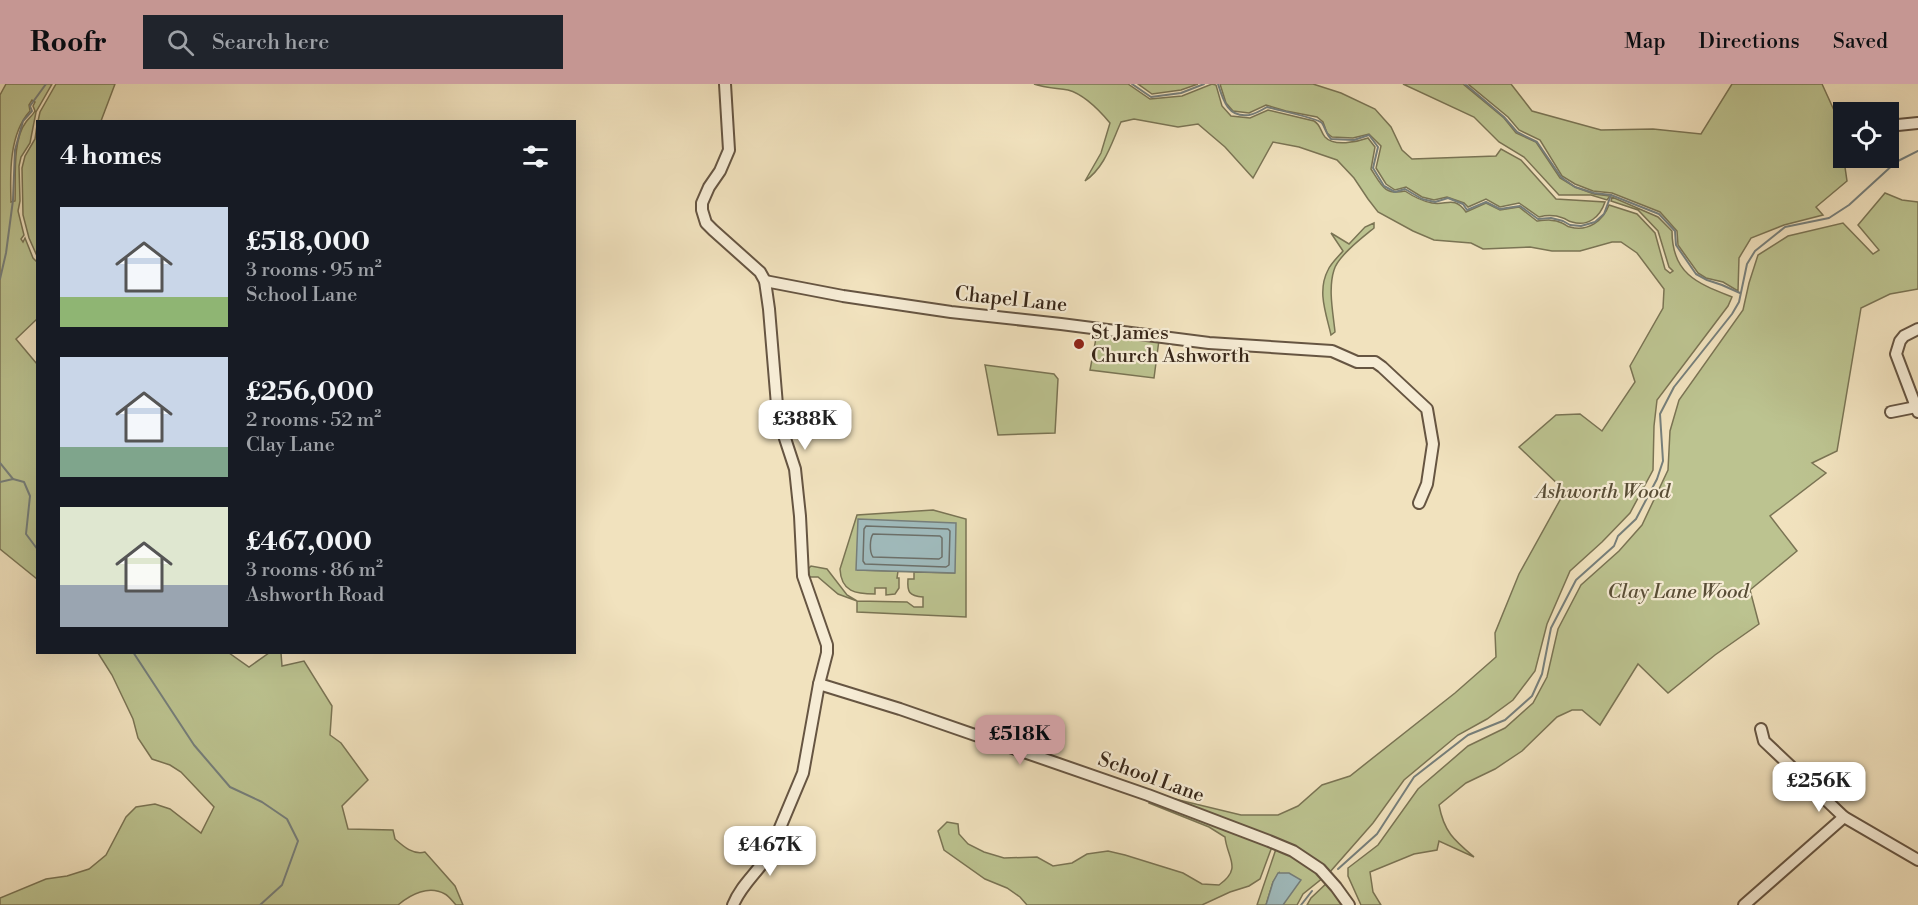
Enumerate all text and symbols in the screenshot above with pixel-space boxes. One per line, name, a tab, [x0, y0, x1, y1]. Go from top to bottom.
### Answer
search box	[143, 15, 563, 69]
text: Roofr	[30, 25, 107, 60]
icon: search	[164, 26, 197, 59]
text: Search here	[212, 29, 329, 56]
text: Map	[1624, 29, 1666, 55]
text: Directions	[1699, 29, 1800, 55]
text: Saved	[1833, 29, 1888, 55]
map controls	[1833, 102, 1899, 168]
button: locate	[1833, 102, 1899, 168]
text: 4 homes	[60, 140, 162, 172]
icon: filters	[519, 140, 552, 173]
text: £518,000	[246, 226, 370, 258]
icon: home	[108, 231, 180, 303]
text: 3 rooms · 95 m²	[246, 258, 382, 283]
street label: Chapel Lane	[954, 282, 1068, 318]
text: School Lane	[246, 283, 357, 308]
place label: St James Church Ashworth	[1091, 321, 1250, 369]
marker: St James Church Ashworth	[1072, 337, 1086, 351]
text: £256,000	[246, 376, 374, 408]
icon: home	[108, 381, 180, 453]
pin: £388K	[763, 400, 847, 451]
text: £388K	[773, 407, 837, 432]
text: 2 rooms · 52 m²	[246, 408, 381, 433]
text: Clay Lane	[246, 433, 335, 458]
park label: Ashworth Wood	[1534, 480, 1671, 505]
text: £467,000	[246, 526, 372, 558]
icon: home	[108, 531, 180, 603]
text: 3 rooms · 86 m²	[246, 558, 383, 583]
park label: Clay Lane Wood	[1607, 580, 1749, 605]
text: Ashworth Road	[246, 583, 384, 608]
pin: £518K	[978, 715, 1062, 766]
text: £518K	[989, 722, 1051, 747]
street label: School Lane	[1094, 747, 1208, 809]
pin: £256K	[1777, 762, 1861, 813]
text: £256K	[1787, 769, 1851, 794]
pin: £467K	[728, 826, 812, 877]
text: £467K	[738, 833, 802, 858]

